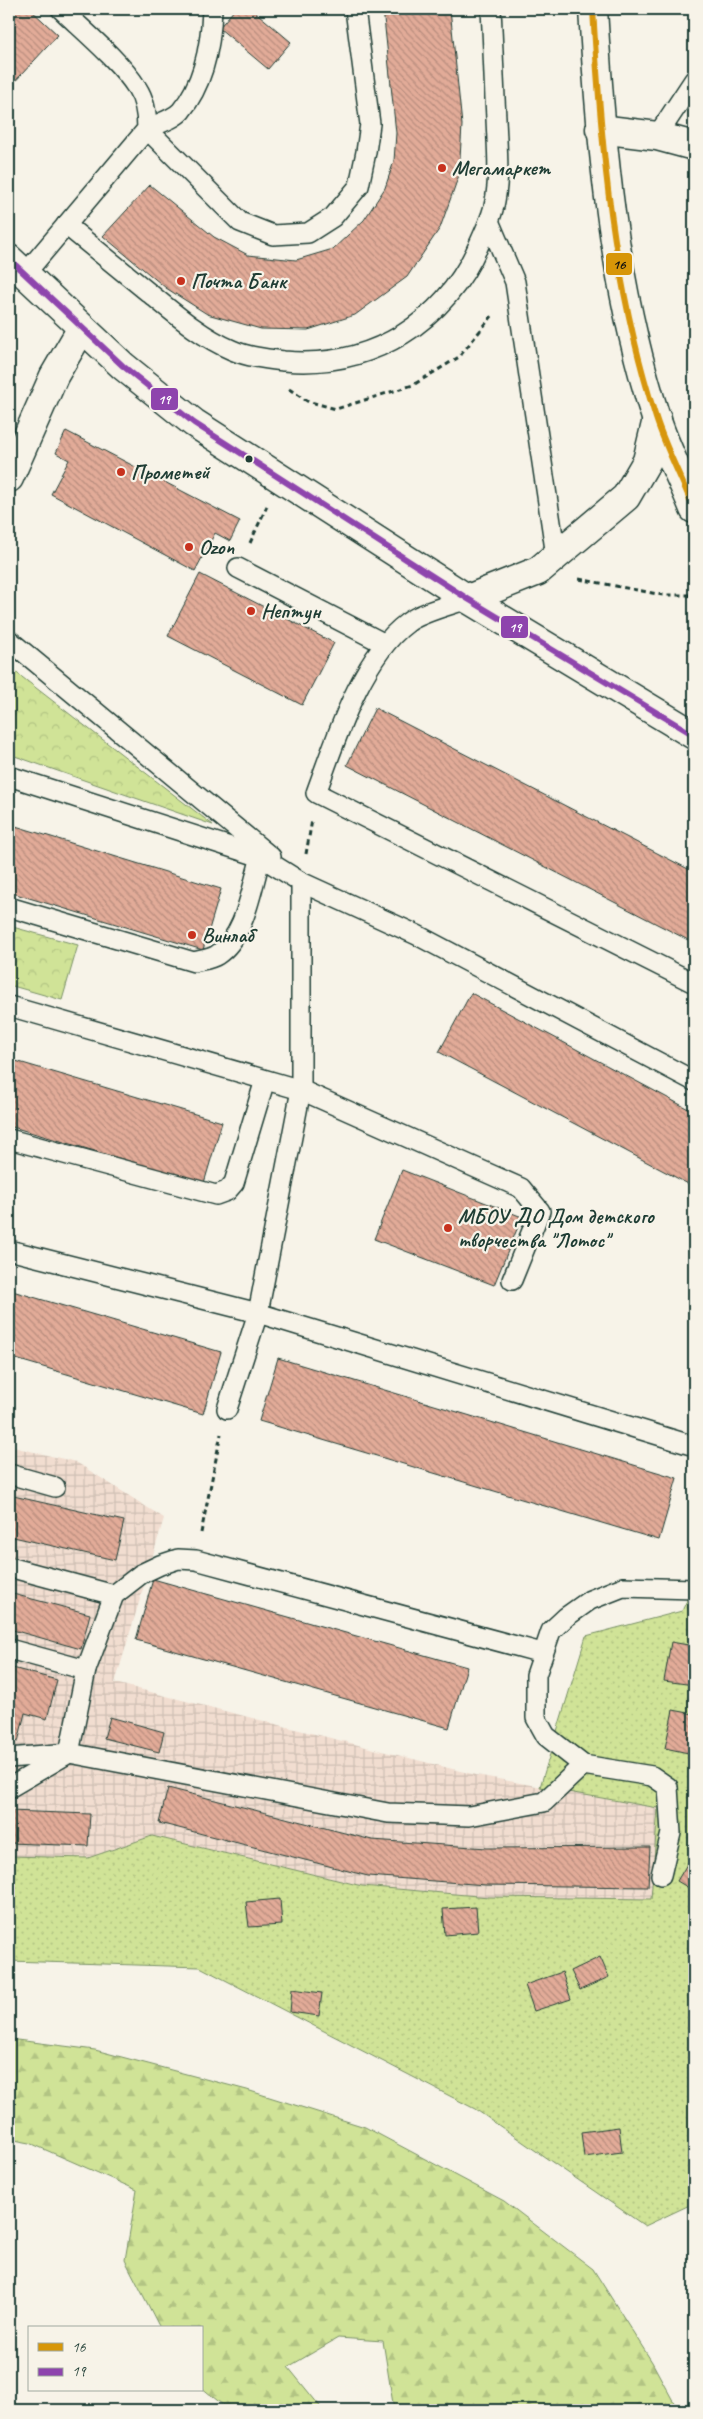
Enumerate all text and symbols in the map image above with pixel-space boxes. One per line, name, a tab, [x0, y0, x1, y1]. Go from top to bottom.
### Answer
place label: Мегамаркет	[452, 155, 552, 181]
marker: Мегамаркет	[436, 162, 448, 174]
line badge: 16	[605, 252, 633, 276]
text: 16	[613, 256, 627, 273]
place label: Почта Банк	[191, 268, 289, 294]
marker: Почта Банк	[175, 275, 187, 287]
line badge: 19	[150, 387, 179, 411]
text: 19	[158, 391, 172, 408]
unlabelled marker	[244, 454, 254, 464]
place label: Прометей	[131, 459, 212, 485]
marker: Прометей	[115, 466, 127, 478]
place label: Ozon	[199, 534, 234, 560]
marker: Ozon	[183, 541, 195, 553]
place label: Нептун	[261, 598, 322, 625]
marker: Нептун	[245, 605, 257, 617]
line badge: 19	[500, 615, 529, 639]
text: 19	[509, 619, 523, 636]
place label: Винлаб	[202, 922, 258, 948]
marker: Винлаб	[186, 929, 198, 941]
place label: МБОУ ДО Дом детского творчества "Лотос"	[458, 1203, 655, 1253]
marker: МБОУ ДО Дом детского творчества "Лотос"	[442, 1222, 454, 1234]
legend	[28, 2326, 202, 2392]
text: 16	[72, 2338, 87, 2357]
text: 19	[72, 2362, 87, 2381]

